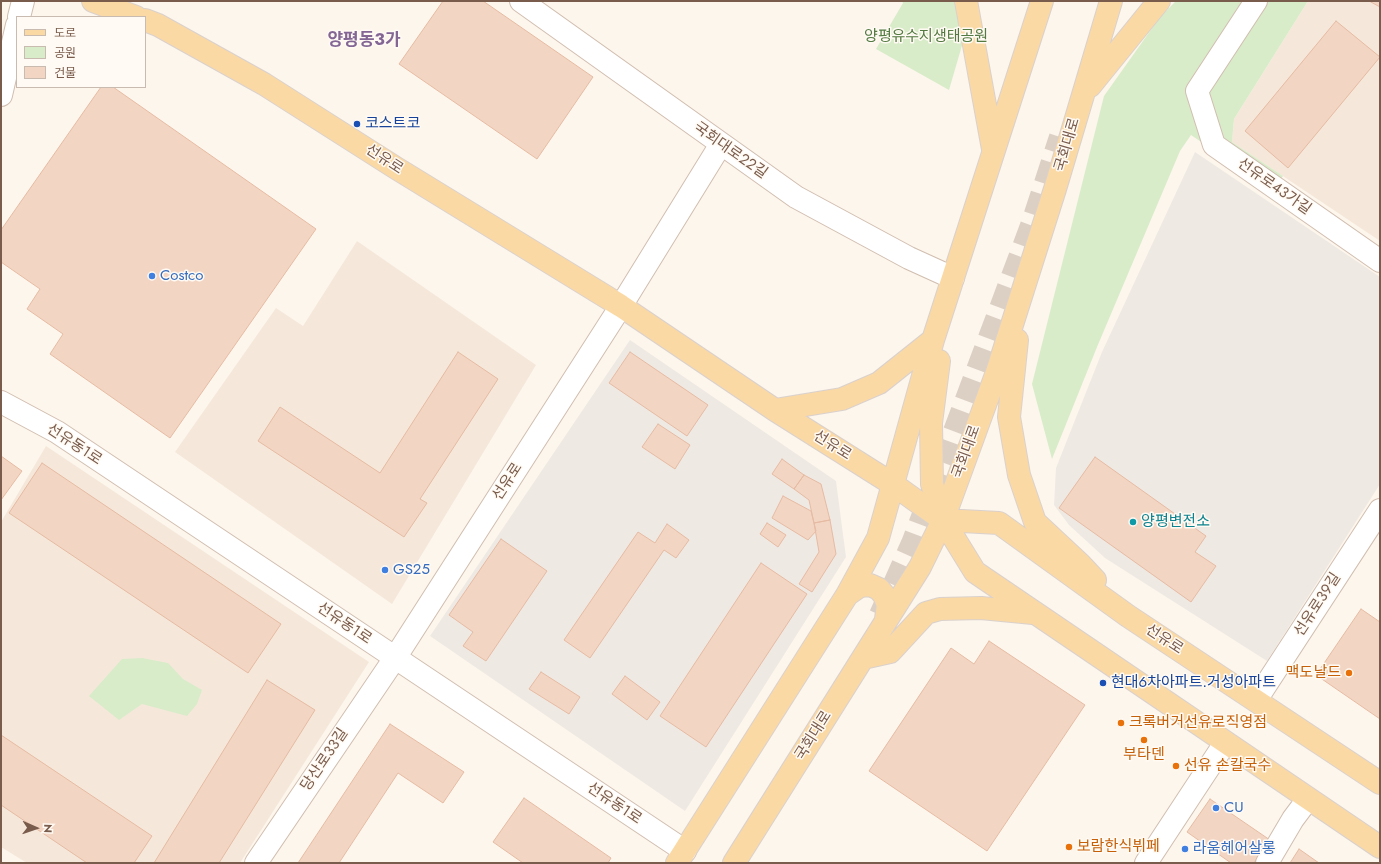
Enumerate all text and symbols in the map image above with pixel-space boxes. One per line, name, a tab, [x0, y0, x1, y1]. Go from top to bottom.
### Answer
legend	[16, 16, 146, 88]
text: 도로	[54, 24, 76, 42]
park label: 양평유수지생태공원	[864, 28, 988, 46]
district label: 양평동3가	[327, 31, 401, 51]
text: 공원	[54, 44, 76, 62]
text: 건물	[54, 64, 76, 82]
place label: 코스트코	[365, 115, 420, 133]
street label: 국회대로	[1052, 116, 1084, 174]
marker: 코스트코	[352, 119, 362, 129]
street label: 국회대로22길	[690, 119, 770, 183]
street label: 선유로	[362, 141, 406, 179]
street label: 선유로43가길	[1234, 155, 1314, 219]
place label: Costco	[160, 267, 203, 285]
marker: Costco	[147, 271, 157, 281]
street label: 선유동1로	[43, 421, 105, 469]
street label: 국회대로	[949, 423, 985, 481]
street label: 선유로	[810, 427, 854, 465]
street label: 선유로	[489, 460, 527, 504]
place label: 양평변전소	[1141, 513, 1210, 531]
marker: 양평변전소	[1128, 517, 1138, 527]
place label: GS25	[393, 561, 430, 579]
marker: GS25	[380, 565, 390, 575]
street label: 선유로39길	[1291, 570, 1345, 640]
street label: 선유동1로	[313, 599, 375, 649]
street label: 선유로	[1142, 621, 1186, 659]
place label: 맥도날드	[1286, 664, 1341, 682]
marker: 맥도날드	[1344, 668, 1354, 678]
place label: 현대6차아파트.거성아파트	[1111, 674, 1276, 692]
marker: 현대6차아파트.거성아파트	[1098, 678, 1108, 688]
street label: 국회대로	[792, 708, 836, 764]
place label: 크록버거선유로직영점	[1129, 714, 1267, 732]
marker: 크록버거선유로직영점	[1116, 718, 1126, 728]
street label: 당산로33길	[298, 725, 352, 795]
marker: 부타덴	[1139, 735, 1149, 745]
place label: 부타덴	[1123, 746, 1165, 764]
place label: 선유 손칼국수	[1184, 757, 1271, 775]
marker: 선유 손칼국수	[1171, 761, 1181, 771]
street label: 선유동1로	[583, 779, 645, 829]
place label: CU	[1224, 799, 1244, 817]
marker: CU	[1211, 803, 1221, 813]
north arrow	[16, 808, 56, 848]
text: N	[40, 824, 56, 833]
place label: 보람한식뷔페	[1077, 838, 1160, 856]
place label: 라움헤어살롱	[1193, 840, 1276, 858]
marker: 보람한식뷔페	[1064, 842, 1074, 852]
marker: 라움헤어살롱	[1180, 844, 1190, 854]

